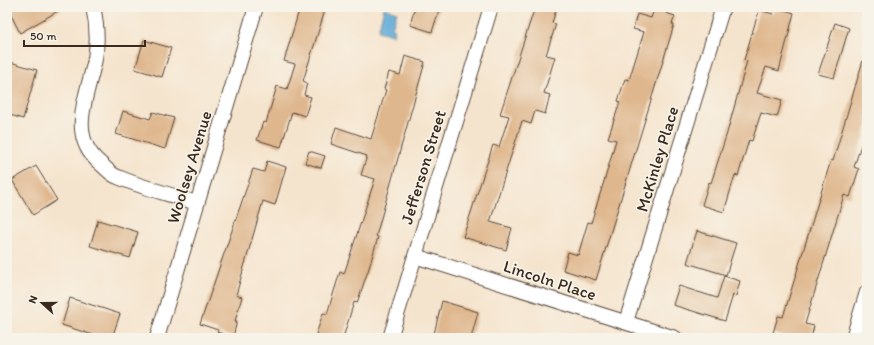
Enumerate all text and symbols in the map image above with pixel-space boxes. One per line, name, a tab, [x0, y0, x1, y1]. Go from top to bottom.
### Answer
scale bar	[24, 22, 145, 48]
text: 50 m	[30, 29, 56, 43]
street label: McKinley Place	[631, 104, 683, 214]
street label: Woolsey Avenue	[162, 108, 216, 226]
street label: Jefferson Street	[396, 108, 450, 226]
street label: Lincoln Place	[501, 256, 599, 304]
north arrow	[22, 283, 62, 323]
text: N	[26, 294, 41, 305]

